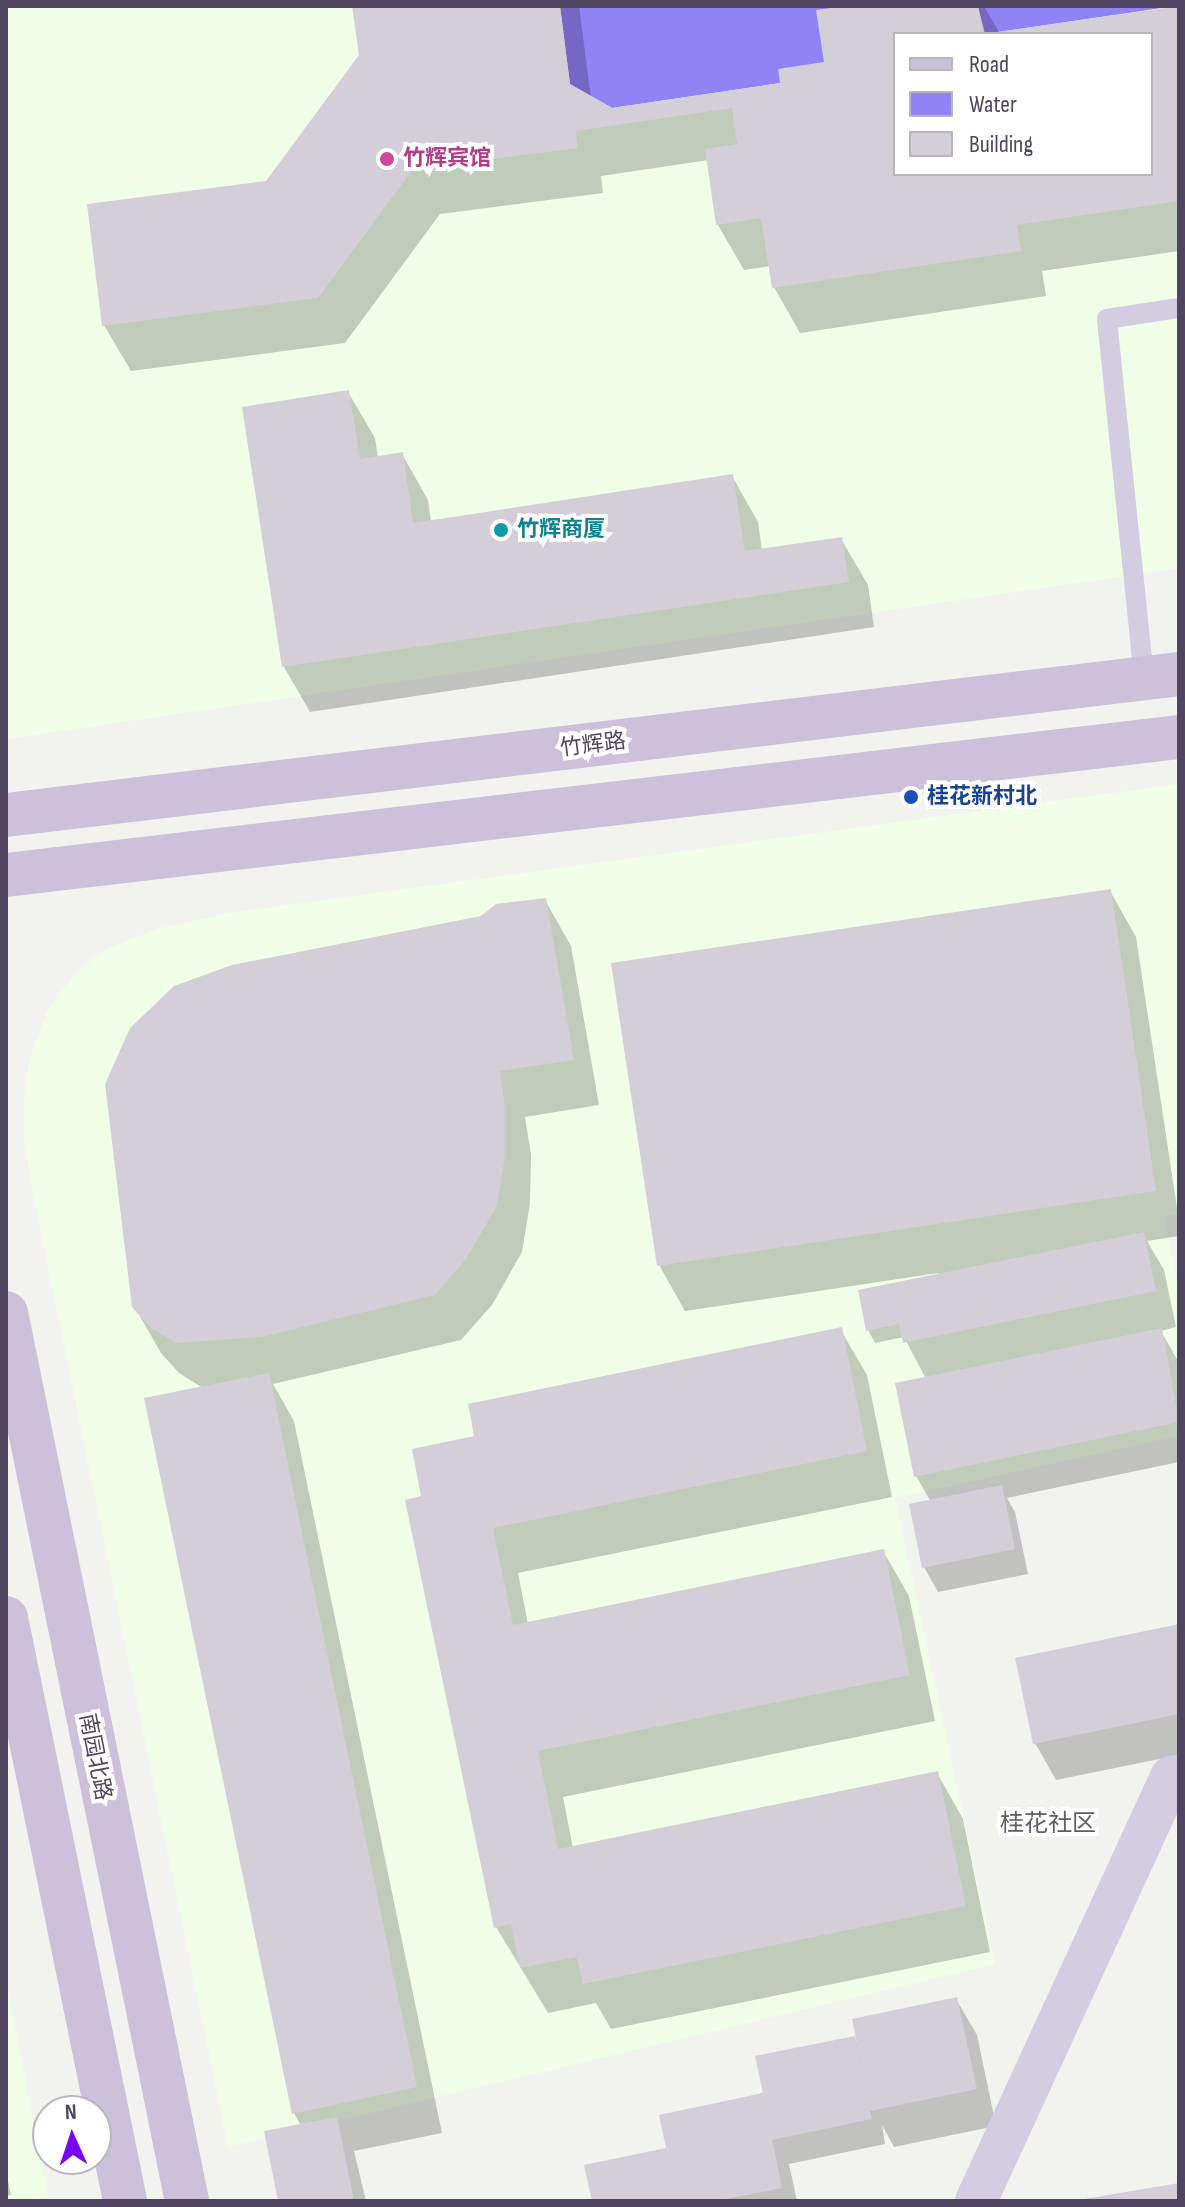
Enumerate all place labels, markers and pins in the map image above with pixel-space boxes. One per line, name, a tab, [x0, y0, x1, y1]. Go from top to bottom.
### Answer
place label: 竹辉宾馆	[403, 146, 491, 172]
marker: 竹辉宾馆	[378, 150, 396, 168]
place label: 竹辉商厦	[517, 517, 605, 543]
marker: 竹辉商厦	[492, 521, 510, 539]
place label: 桂花新村北	[927, 784, 1037, 810]
marker: 桂花新村北	[902, 788, 920, 806]

